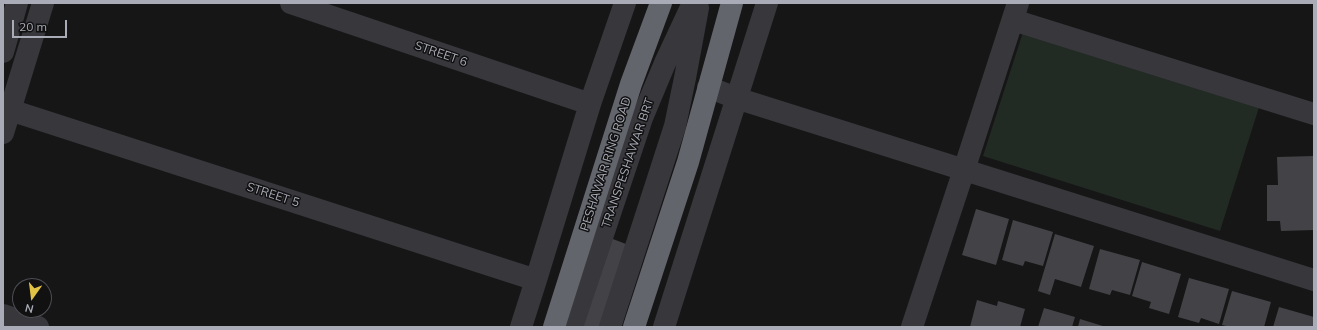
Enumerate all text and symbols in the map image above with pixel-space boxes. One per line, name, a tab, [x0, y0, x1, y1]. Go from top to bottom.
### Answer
scale bar	[14, 12, 69, 38]
text: 20 m	[19, 19, 47, 34]
street label: STREET 6	[413, 38, 469, 70]
street label: PESHAWAR RING ROAD	[578, 95, 634, 233]
street label: TRANSPESHAWAR BRT	[599, 96, 657, 230]
street label: STREET 5	[245, 180, 301, 210]
north arrow	[12, 278, 52, 318]
text: N	[24, 301, 35, 316]

